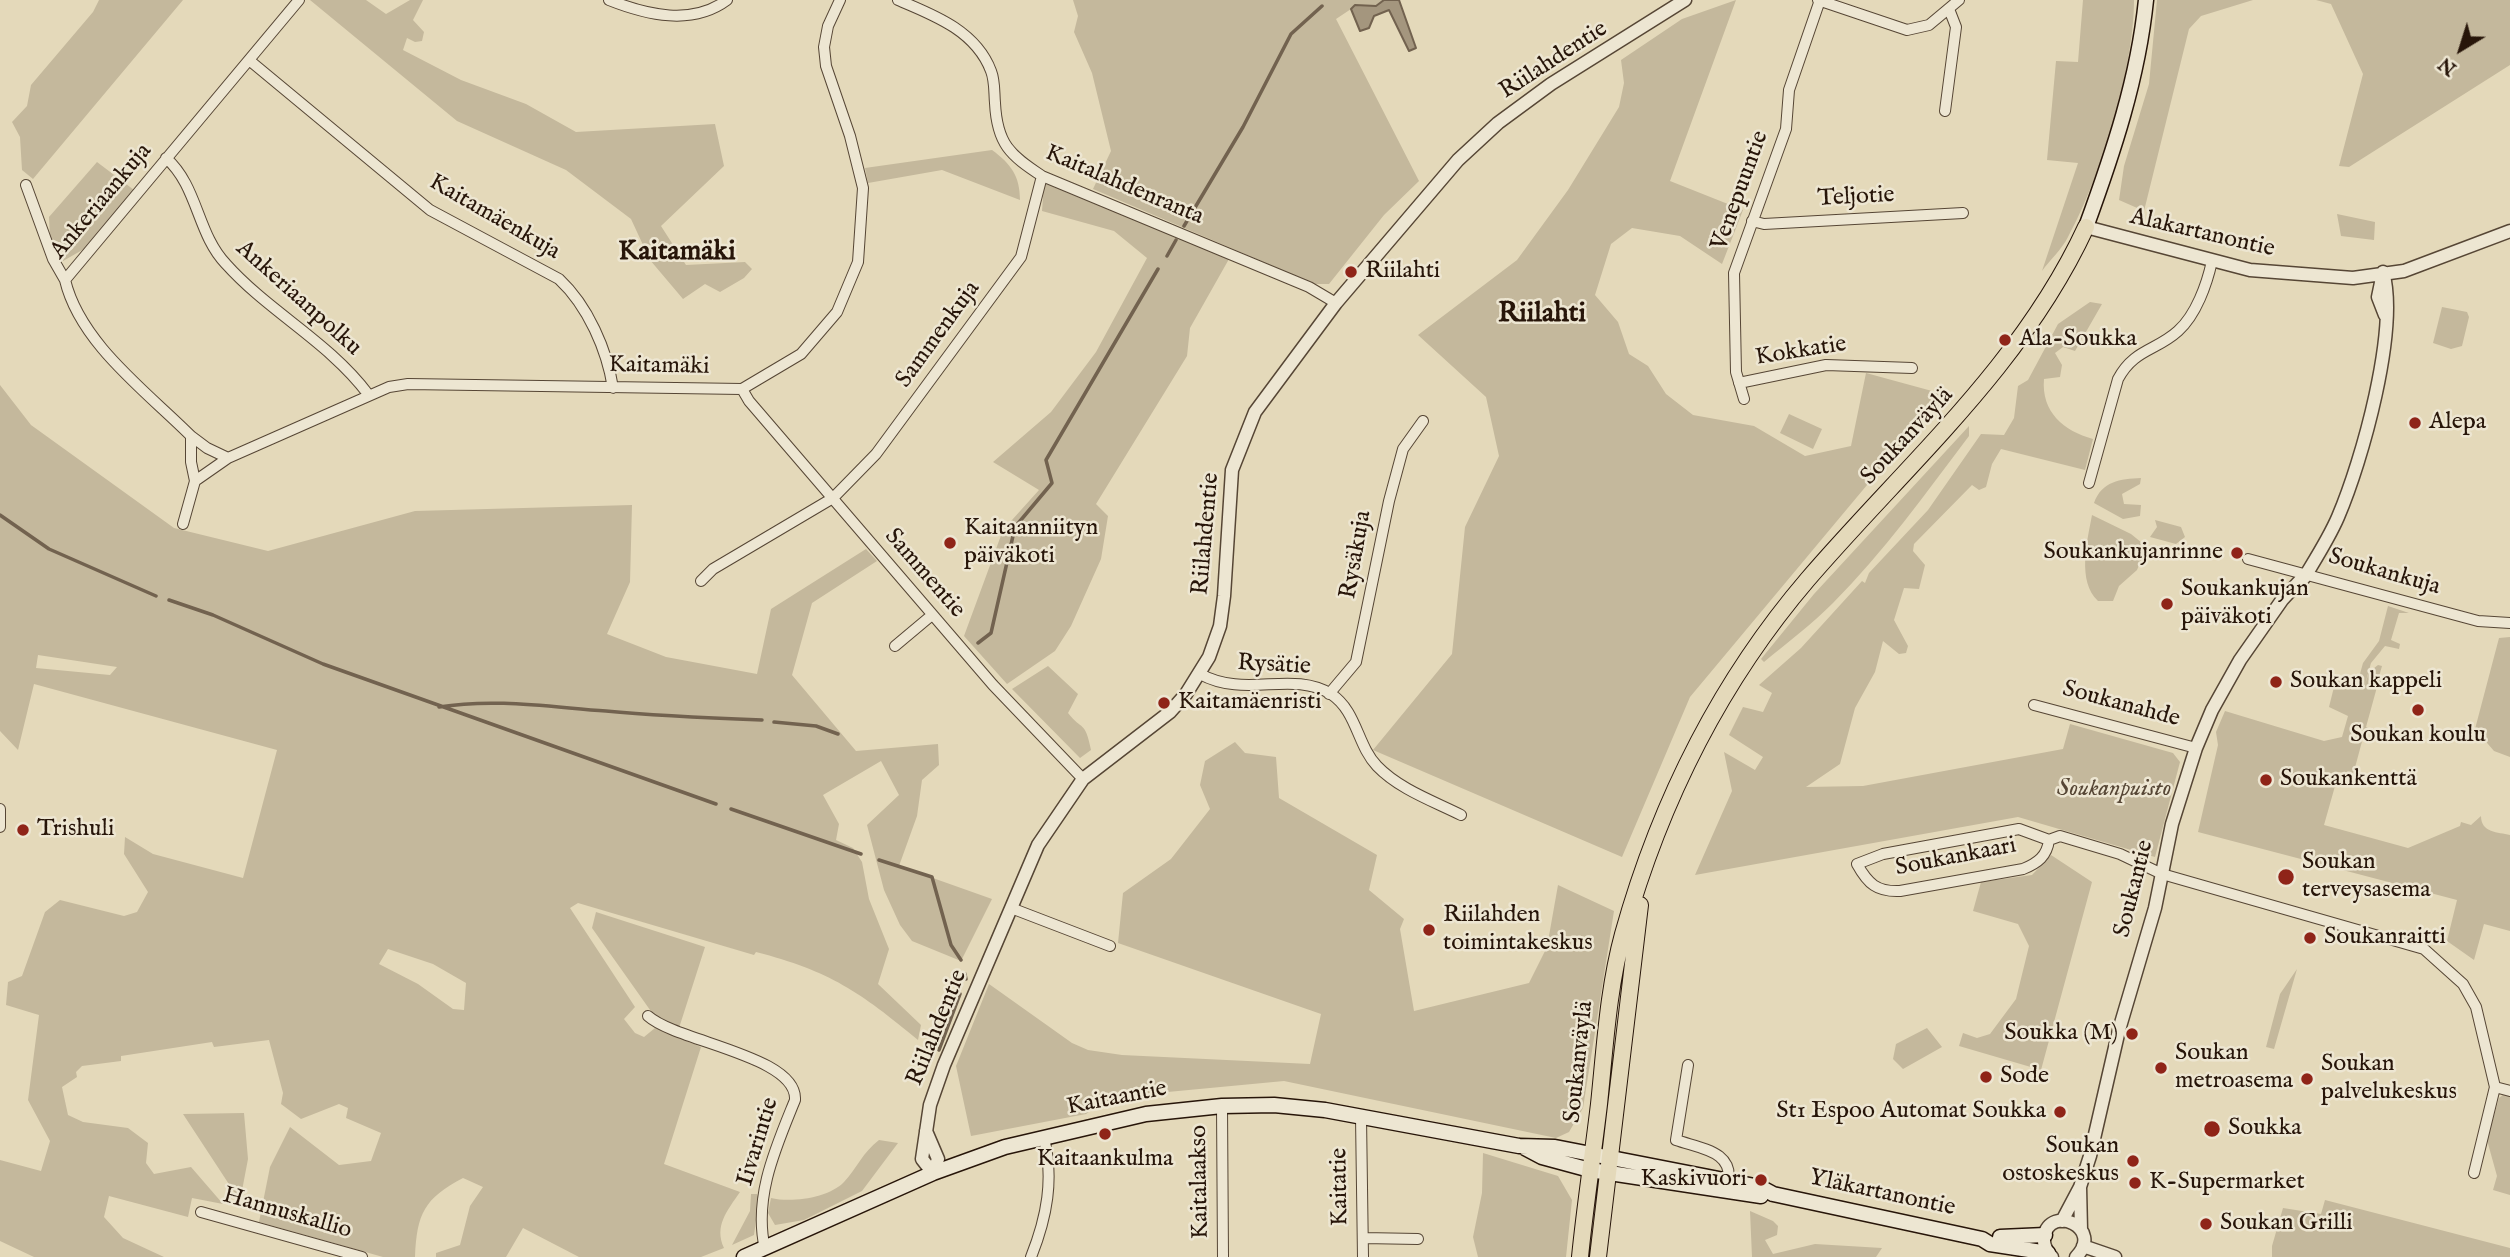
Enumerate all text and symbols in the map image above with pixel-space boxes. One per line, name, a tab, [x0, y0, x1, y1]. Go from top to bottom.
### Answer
north arrow	[2426, 14, 2496, 84]
street label: Riilahdentie	[1495, 16, 1613, 106]
text: N	[2434, 51, 2462, 80]
street label: Venepuuntie	[1706, 127, 1776, 255]
street label: Ankeriaankuja	[45, 138, 159, 266]
street label: Kaitalahdenranta	[1040, 140, 1208, 232]
street label: Kaitamäenkuja	[423, 169, 565, 267]
street label: Teljotie	[1817, 182, 1895, 214]
street label: Alakartanontie	[2127, 203, 2277, 265]
street label: Ankeriaanpolku	[229, 235, 367, 363]
district label: Kaitamäki	[618, 236, 736, 270]
place label: Riilahti	[1365, 258, 1440, 286]
marker: Riilahti	[1343, 264, 1359, 280]
street label: Sammenkuja	[891, 276, 987, 394]
district label: Riilahti	[1498, 298, 1586, 332]
place label: Ala-Soukka	[2019, 326, 2137, 354]
street label: Kokkatie	[1753, 331, 1849, 373]
marker: Ala-Soukka	[1997, 332, 2013, 348]
street label: Kaitamäki	[608, 352, 710, 382]
street label: Soukanväylä	[1856, 382, 1960, 492]
place label: Alepa	[2429, 409, 2486, 437]
marker: Alepa	[2407, 415, 2423, 431]
street label: Riilahdentie	[1187, 472, 1227, 596]
street label: Rysäkuja	[1335, 508, 1379, 602]
place label: Kaitaanniityn päiväkoti	[964, 515, 1098, 571]
street label: Sammentie	[877, 523, 971, 625]
marker: Kaitaanniityn päiväkoti	[942, 535, 958, 551]
place label: Soukankujanrinne	[2043, 539, 2223, 567]
street label: Soukankuja	[2325, 543, 2443, 603]
marker: Soukankujanrinne	[2229, 545, 2245, 561]
place label: Soukankujan päiväkoti	[2181, 576, 2309, 632]
marker: Soukankujan päiväkoti	[2159, 596, 2175, 612]
street label: Rysätie	[1237, 650, 1311, 682]
place label: Soukan kappeli	[2290, 668, 2442, 696]
marker: Soukan kappeli	[2268, 674, 2284, 690]
street label: Soukanahde	[2059, 675, 2183, 735]
place label: Kaitamäenristi	[1178, 689, 1322, 717]
marker: Kaitamäenristi	[1156, 695, 1172, 711]
marker: Soukan koulu	[2410, 702, 2426, 718]
place label: Soukan koulu	[2350, 722, 2486, 750]
place label: Soukankenttä	[2280, 766, 2417, 794]
marker: Soukankenttä	[2258, 772, 2274, 788]
park label: Soukanpuisto	[2057, 776, 2171, 804]
place label: Trishuli	[37, 816, 114, 844]
marker: Trishuli	[15, 822, 31, 838]
street label: Soukankaari	[1893, 832, 2019, 884]
street label: Soukantie	[2109, 837, 2161, 941]
place label: Soukan terveysasema	[2302, 849, 2431, 905]
marker: Soukan terveysasema	[2276, 867, 2296, 887]
place label: Riilahden toimintakeskus	[1443, 902, 1593, 958]
marker: Riilahden toimintakeskus	[1421, 922, 1437, 938]
place label: Soukanraitti	[2324, 924, 2446, 952]
marker: Soukanraitti	[2302, 930, 2318, 946]
street label: Riilahdentie	[902, 966, 974, 1090]
street label: Soukanväylä	[1559, 1000, 1601, 1124]
place label: Soukka (M)	[2004, 1020, 2118, 1048]
marker: Soukka (M)	[2124, 1026, 2140, 1042]
place label: Soukan metroasema	[2175, 1040, 2293, 1096]
place label: Soukan palvelukeskus	[2321, 1051, 2457, 1107]
marker: Soukan metroasema	[2153, 1060, 2169, 1076]
place label: Sode	[2000, 1063, 2049, 1091]
marker: Sode	[1978, 1069, 1994, 1085]
marker: Soukan palvelukeskus	[2299, 1071, 2315, 1087]
street label: Kaitaantie	[1065, 1075, 1169, 1123]
street label: Iivarintie	[732, 1094, 786, 1190]
place label: St1 Espoo Automat Soukka	[1776, 1098, 2046, 1126]
marker: St1 Espoo Automat Soukka	[2052, 1104, 2068, 1120]
place label: Soukka	[2228, 1115, 2302, 1143]
marker: Soukka	[2202, 1119, 2222, 1139]
street label: Kaitalaakso	[1186, 1125, 1216, 1239]
marker: Kaitaankulma	[1097, 1126, 1113, 1142]
place label: Soukan ostoskeskus	[2002, 1133, 2119, 1189]
place label: Kaitaankulma	[1037, 1146, 1173, 1174]
street label: Kaitatie	[1326, 1148, 1356, 1226]
marker: Soukan ostoskeskus	[2125, 1153, 2141, 1169]
street label: Yläkartanontie	[1806, 1164, 1958, 1224]
place label: Kaskivuori	[1641, 1166, 1747, 1194]
place label: K-Supermarket	[2149, 1169, 2305, 1197]
marker: Kaskivuori	[1753, 1172, 1769, 1188]
marker: K-Supermarket	[2127, 1175, 2143, 1191]
street label: Hannuskallio	[219, 1182, 355, 1246]
place label: Soukan Grilli	[2220, 1210, 2353, 1238]
marker: Soukan Grilli	[2198, 1216, 2214, 1232]

